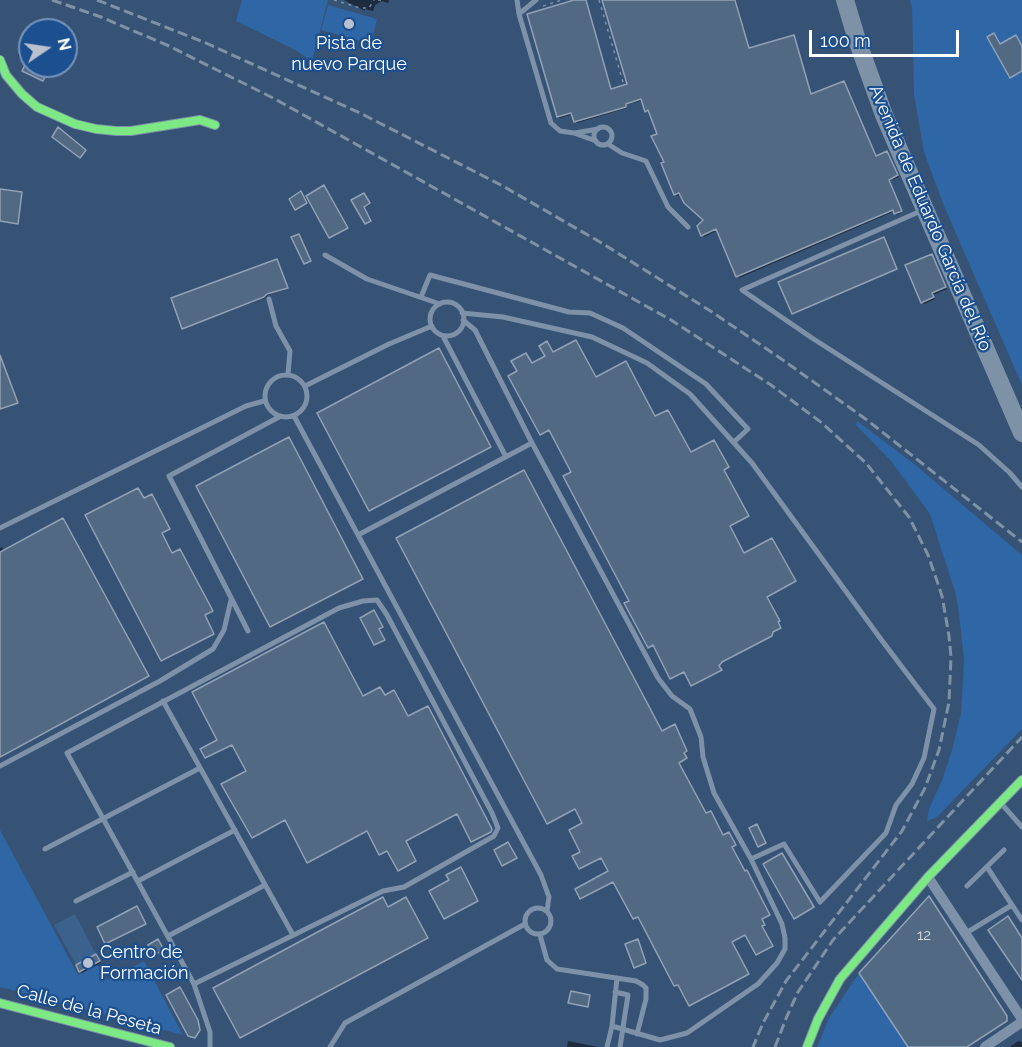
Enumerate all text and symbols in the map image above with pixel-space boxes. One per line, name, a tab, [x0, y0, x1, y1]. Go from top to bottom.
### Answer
marker: Pista de nuevo Parque	[342, 17, 356, 31]
north arrow	[18, 18, 78, 78]
scale bar	[812, 18, 962, 56]
text: 100 m	[820, 30, 871, 51]
place label: Pista de nuevo Parque	[291, 33, 407, 76]
text: N	[53, 36, 75, 52]
street label: Avenida de Eduardo García del Río	[864, 82, 996, 354]
house number: 12	[917, 926, 931, 944]
place label: Centro de Formación	[100, 942, 188, 984]
marker: Centro de Formación	[81, 956, 95, 970]
street label: Calle de la Peseta	[14, 980, 164, 1040]

